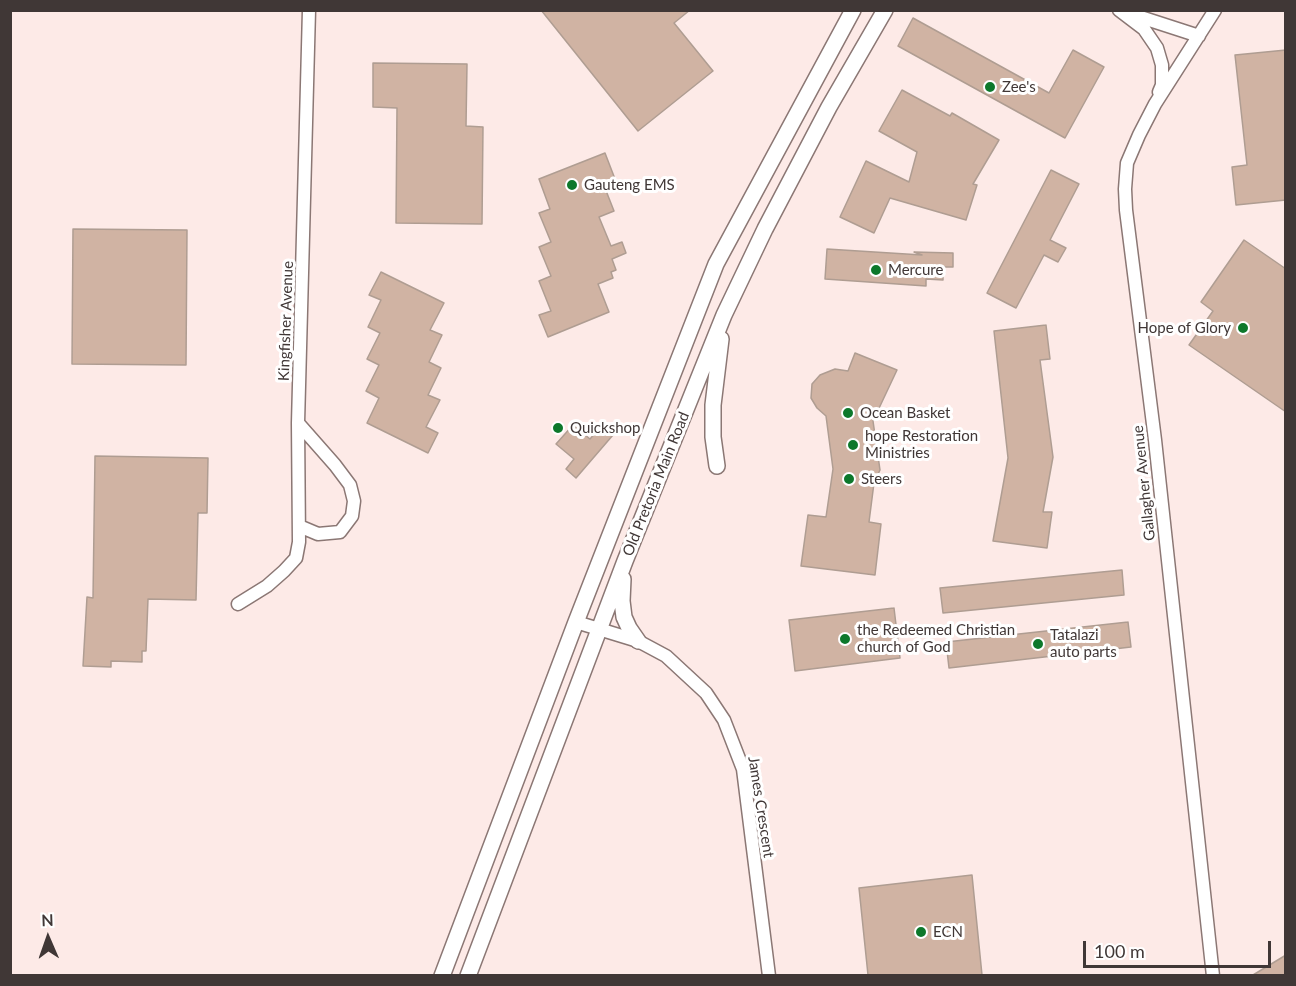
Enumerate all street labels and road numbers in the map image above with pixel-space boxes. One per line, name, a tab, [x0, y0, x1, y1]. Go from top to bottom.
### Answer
street label: Kingfisher Avenue	[275, 261, 297, 381]
street label: Old Pretoria Main Road	[619, 409, 693, 559]
street label: Gallagher Avenue	[1129, 424, 1159, 542]
street label: James Crescent	[744, 755, 778, 859]

